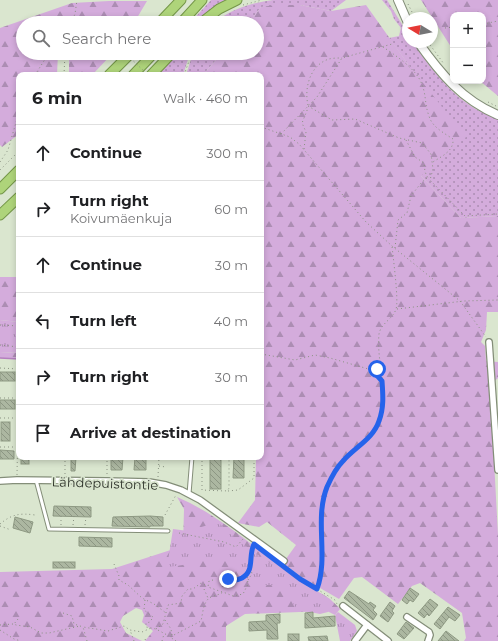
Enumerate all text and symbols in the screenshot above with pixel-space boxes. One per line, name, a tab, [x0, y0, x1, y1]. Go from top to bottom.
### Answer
north arrow	[402, 12, 438, 48]
map controls	[450, 12, 486, 84]
button: +	[450, 12, 486, 48]
search box	[16, 16, 264, 60]
icon: search	[30, 27, 52, 49]
text: Search here	[62, 29, 151, 48]
button: −	[450, 48, 486, 84]
text: 6 min	[32, 88, 82, 108]
text: Walk · 460 m	[163, 90, 248, 106]
icon: ahead	[32, 142, 54, 164]
text: Continue	[70, 143, 142, 162]
text: 300 m	[206, 145, 248, 161]
text: Turn right	[70, 191, 149, 210]
icon: right	[32, 198, 54, 220]
text: 60 m	[214, 201, 248, 217]
text: Koivumäenkuja	[70, 210, 172, 226]
icon: ahead	[32, 254, 54, 276]
text: Continue	[70, 255, 142, 274]
text: 30 m	[215, 257, 248, 273]
icon: left	[32, 310, 54, 332]
text: Turn left	[70, 311, 137, 330]
text: 40 m	[214, 313, 248, 329]
route start	[368, 360, 386, 378]
icon: right	[32, 366, 54, 388]
text: Turn right	[70, 367, 149, 386]
text: 30 m	[215, 369, 248, 385]
icon: arrive	[32, 422, 54, 444]
text: Arrive at destination	[70, 423, 231, 442]
street label: Lähdepuistontie	[51, 473, 159, 493]
route end	[219, 570, 237, 588]

